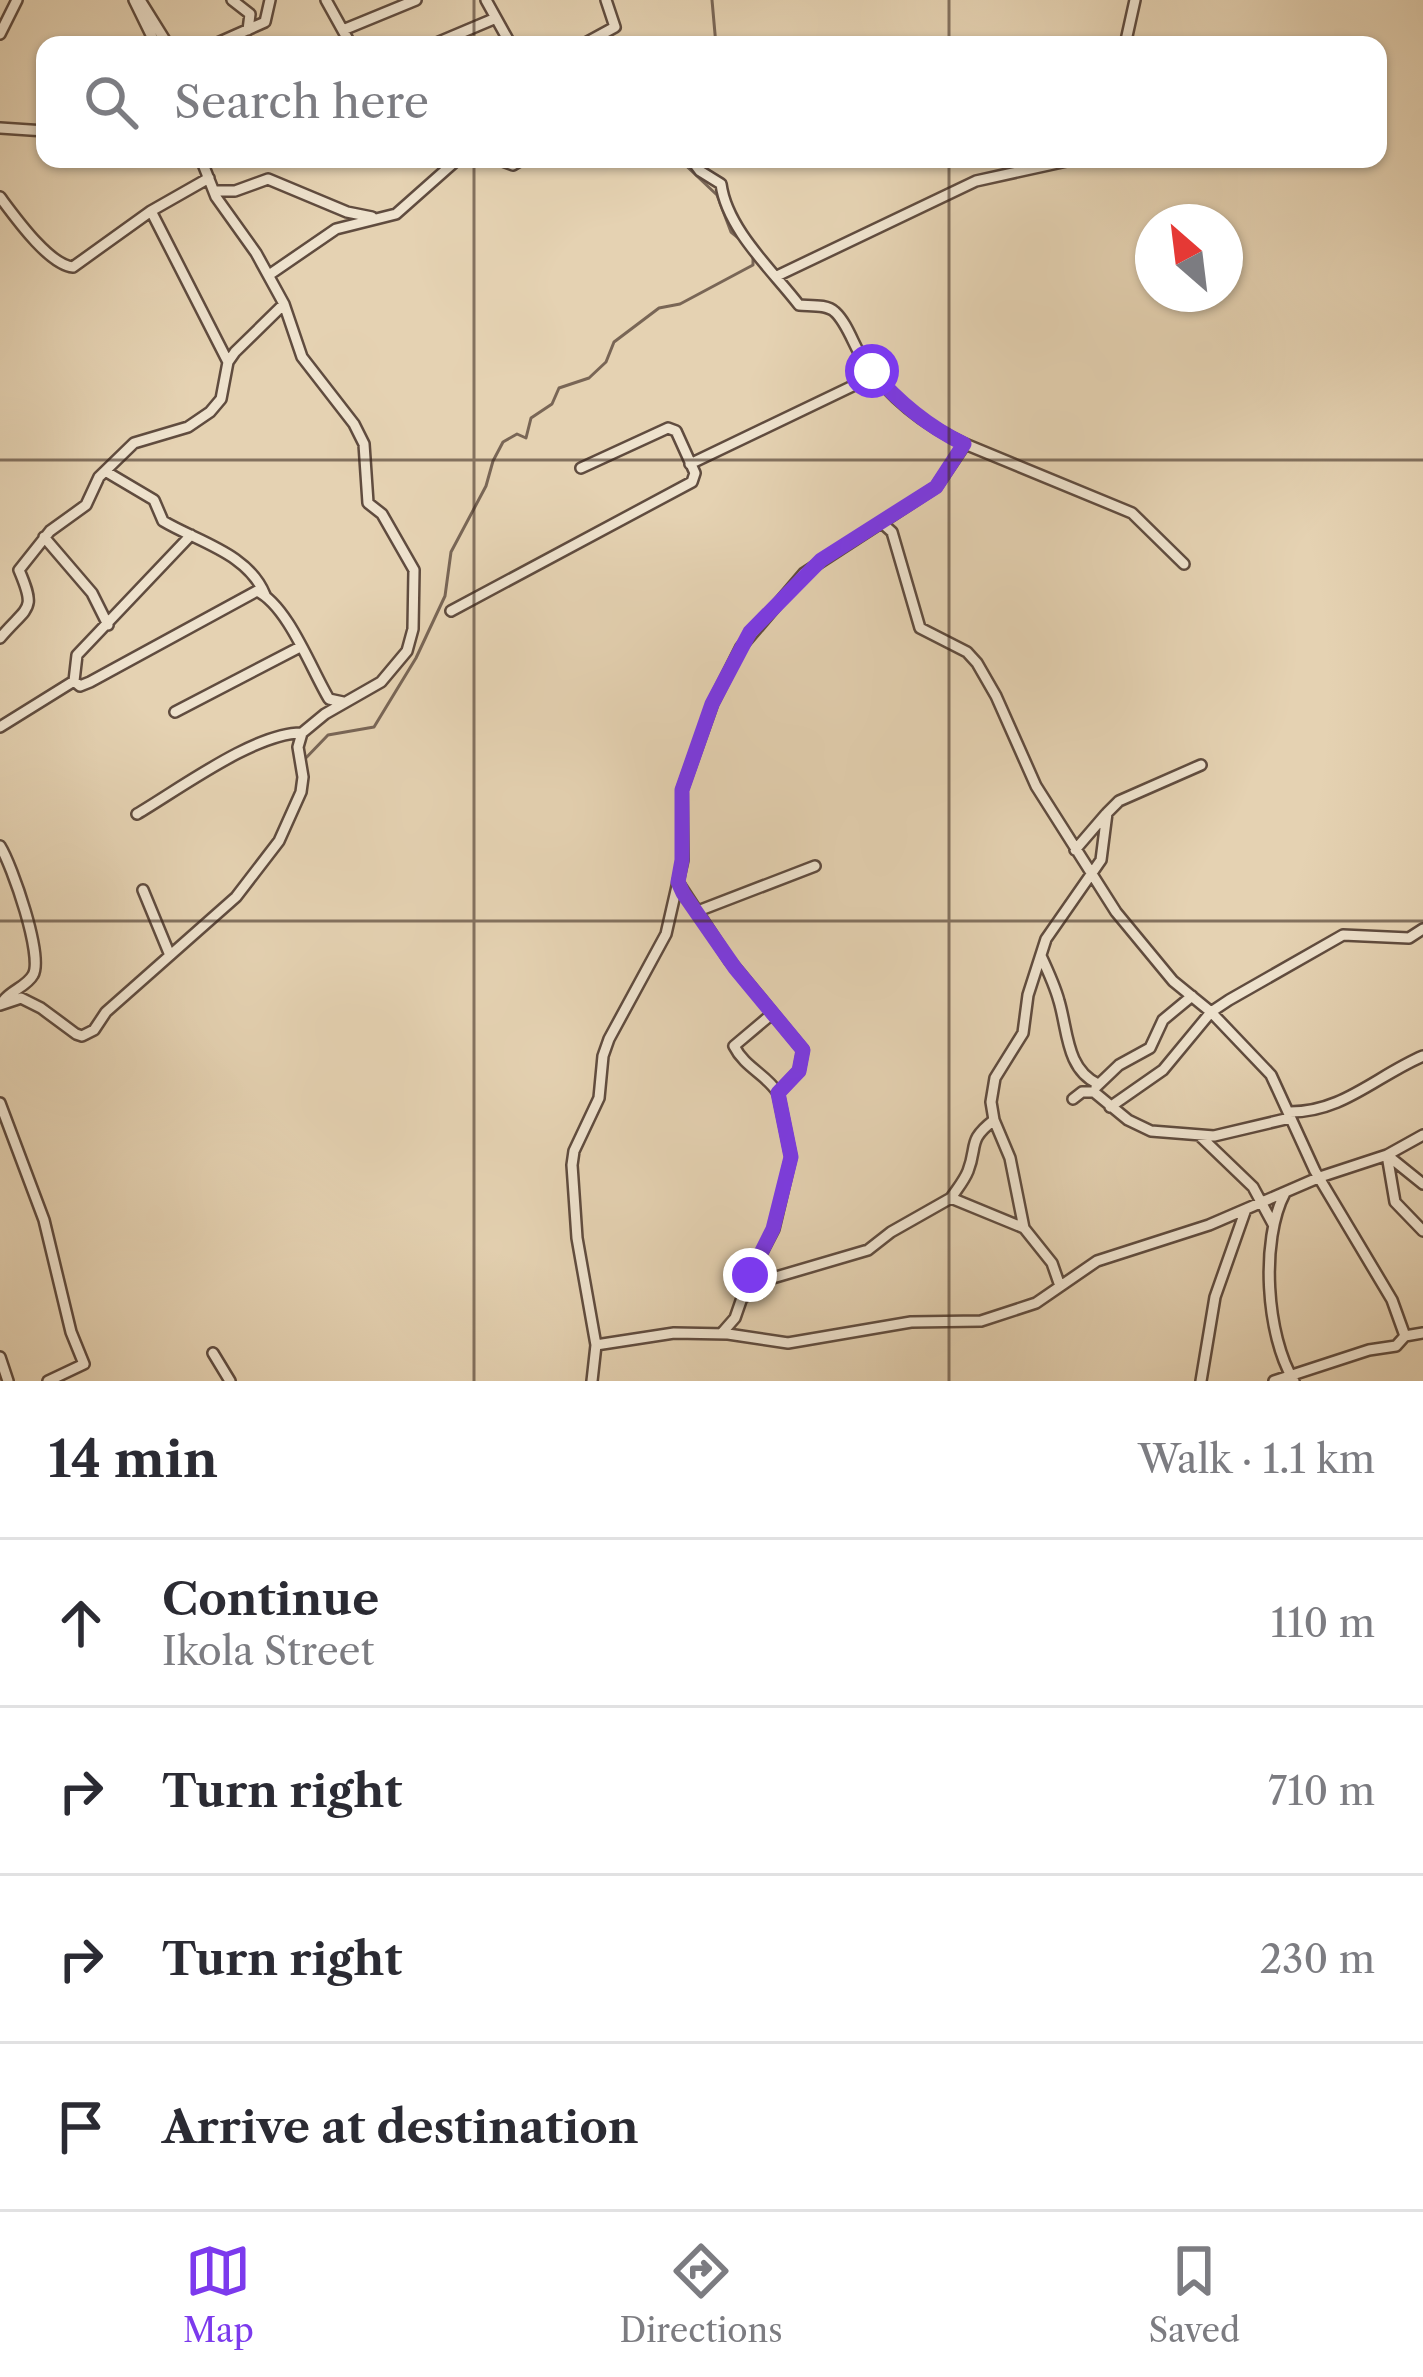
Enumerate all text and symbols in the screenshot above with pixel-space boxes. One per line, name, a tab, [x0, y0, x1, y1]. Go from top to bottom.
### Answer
search box	[36, 36, 1387, 168]
icon: search	[78, 69, 144, 135]
text: Search here	[174, 74, 429, 130]
north arrow	[1135, 204, 1243, 312]
route start	[845, 344, 899, 398]
route end	[723, 1248, 777, 1302]
text: 14 min	[48, 1428, 218, 1490]
text: Walk · 1.1 km	[1138, 1435, 1375, 1483]
text: Continue	[162, 1571, 379, 1627]
icon: ahead	[48, 1590, 114, 1656]
text: 110 m	[1271, 1599, 1375, 1647]
text: Ikola Street	[162, 1627, 374, 1675]
icon: right	[48, 1758, 114, 1824]
text: Turn right	[162, 1763, 402, 1819]
text: 710 m	[1268, 1767, 1375, 1815]
icon: right	[48, 1926, 114, 1992]
text: Turn right	[162, 1931, 402, 1987]
text: 230 m	[1260, 1935, 1375, 1983]
icon: arrive	[48, 2094, 114, 2160]
text: Arrive at destination	[162, 2099, 639, 2155]
tab: Map	[183, 2238, 254, 2351]
tab: Directions	[620, 2238, 783, 2351]
tab: Saved	[1148, 2238, 1240, 2351]

